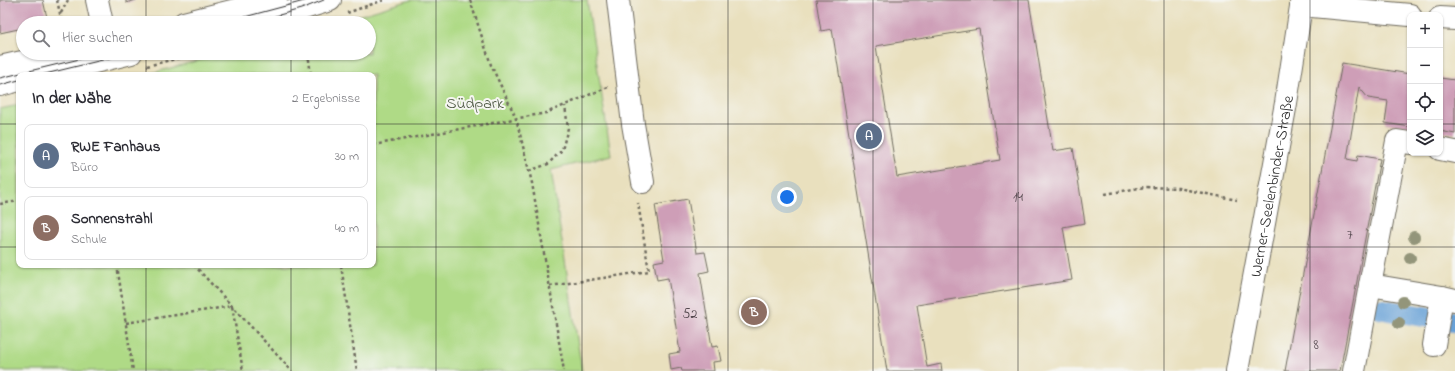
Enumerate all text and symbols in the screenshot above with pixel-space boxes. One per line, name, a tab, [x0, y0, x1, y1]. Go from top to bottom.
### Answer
map controls	[1407, 12, 1443, 156]
button: +	[1407, 12, 1443, 48]
search box	[16, 16, 376, 60]
icon: search	[30, 27, 52, 49]
text: Hier suchen	[62, 27, 133, 49]
button: −	[1407, 48, 1443, 84]
button: locate	[1407, 84, 1443, 120]
text: In der Nähe	[32, 86, 111, 111]
text: 2 Ergebnisse	[292, 89, 360, 108]
park label: Südpark	[446, 92, 505, 116]
street label: Werner-Seelenbinder-Straße	[1244, 93, 1301, 279]
button: layers	[1407, 120, 1443, 156]
pin: A	[856, 121, 882, 151]
text: RWE Fanhaus	[71, 136, 160, 158]
text: A	[42, 147, 50, 166]
text: 30 m	[335, 147, 359, 166]
text: Büro	[71, 158, 98, 177]
your location	[777, 187, 797, 207]
house number: 14	[1013, 187, 1023, 208]
text: Sonnenstrahl	[71, 208, 152, 230]
text: B	[42, 219, 50, 238]
text: 40 m	[335, 219, 359, 238]
house number: 7	[1347, 225, 1353, 246]
text: Schule	[71, 230, 107, 249]
pin: B	[741, 297, 767, 327]
house number: 52	[683, 304, 698, 325]
house number: 8	[1313, 335, 1319, 356]

